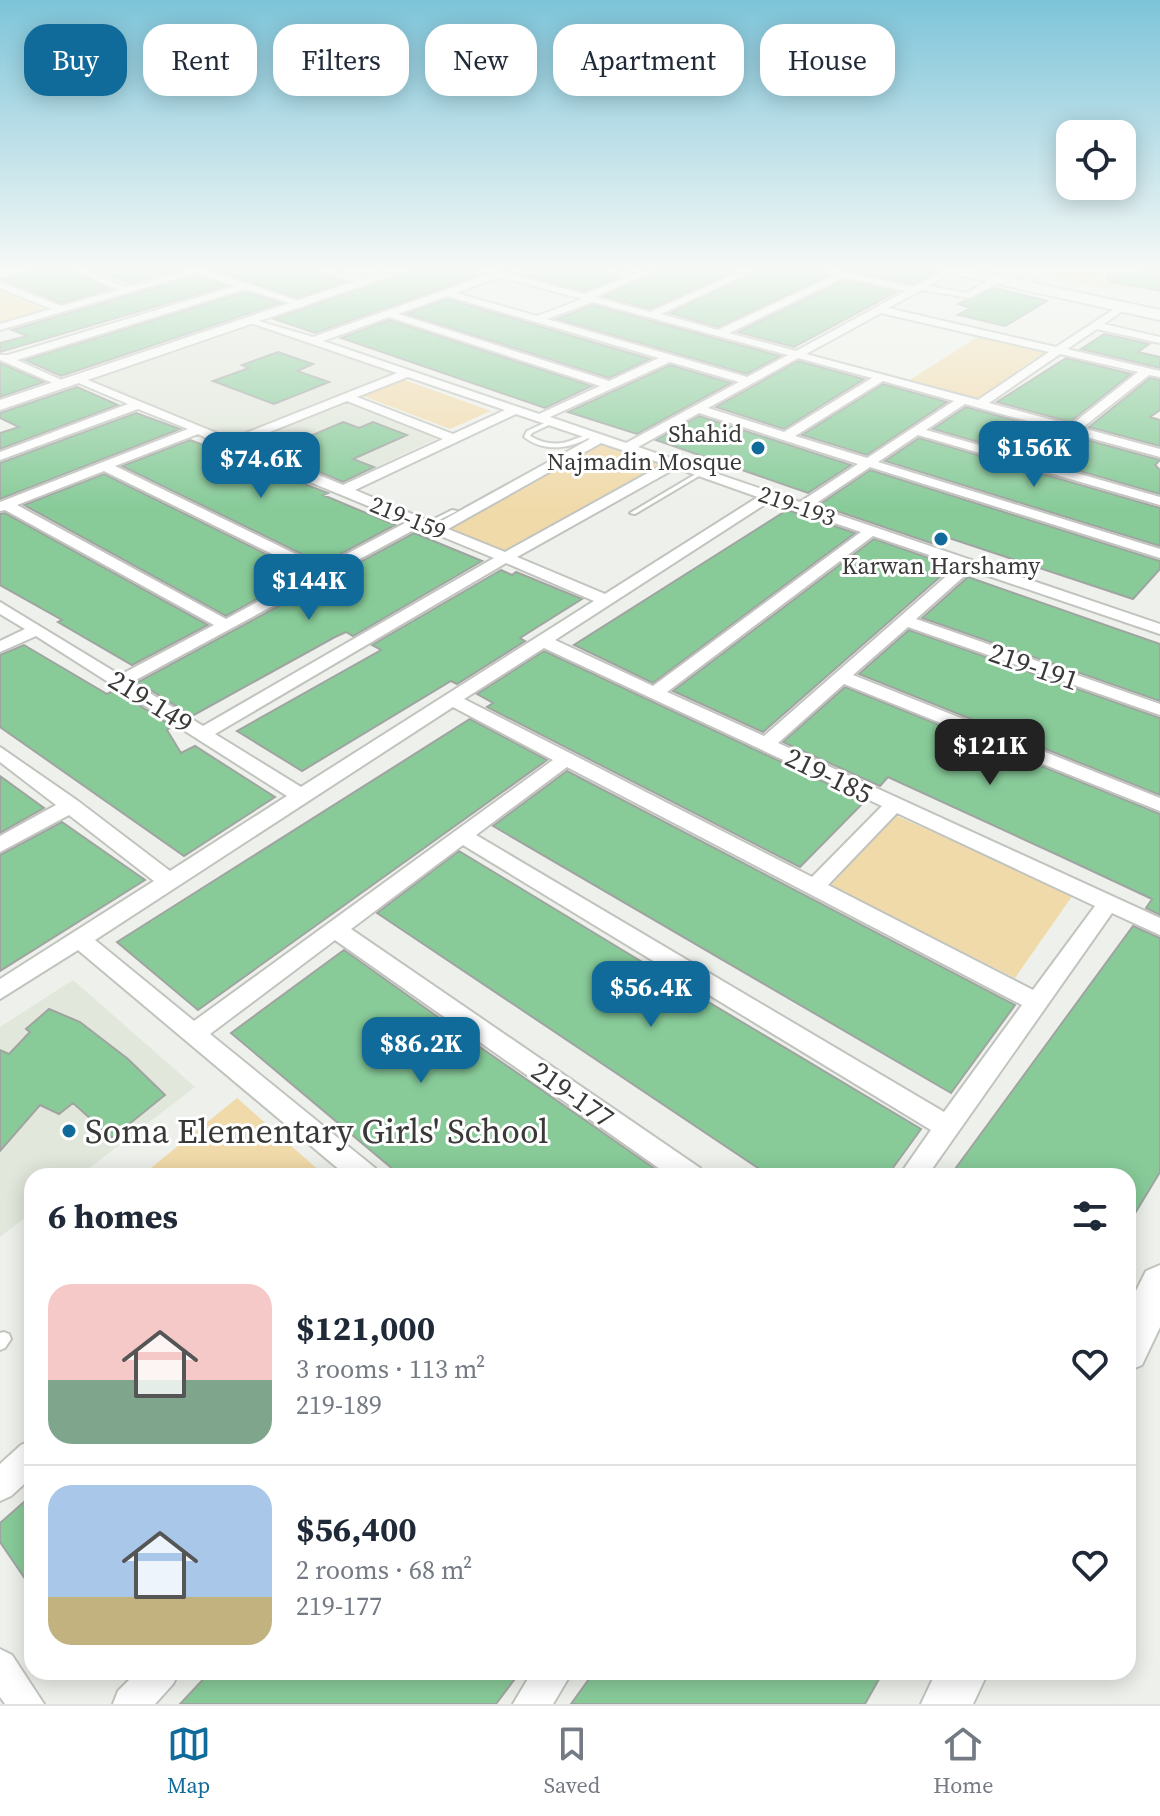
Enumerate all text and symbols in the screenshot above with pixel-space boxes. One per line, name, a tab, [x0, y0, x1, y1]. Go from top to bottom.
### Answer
chip: Buy	[24, 24, 127, 96]
chip: Rent	[143, 24, 257, 96]
chip: Filters	[273, 24, 409, 96]
chip: New	[425, 24, 537, 96]
chip: Apartment	[553, 24, 744, 96]
chip: House	[760, 24, 895, 96]
map controls	[1056, 120, 1136, 200]
button: locate	[1056, 120, 1136, 200]
place label: Shahid Najmadin Mosque	[547, 417, 742, 478]
pin: $156K	[978, 421, 1090, 489]
text: $156K	[997, 429, 1071, 465]
pin: $74.6K	[196, 432, 326, 500]
marker: Shahid Najmadin Mosque	[749, 439, 767, 457]
text: $74.6K	[220, 440, 302, 476]
street label: 219-193	[754, 477, 840, 534]
street label: 219-159	[365, 487, 451, 548]
marker: Karwan Harshamy	[932, 530, 950, 548]
place label: Karwan Harshamy	[842, 549, 1041, 582]
pin: $144K	[253, 554, 365, 622]
text: $144K	[272, 562, 346, 598]
street label: 219-191	[984, 633, 1084, 699]
street label: 219-149	[102, 660, 200, 742]
pin: $121K	[934, 719, 1046, 787]
text: $121K	[953, 727, 1027, 763]
street label: 219-185	[779, 738, 879, 812]
pin: $56.4K	[586, 961, 716, 1029]
text: $56.4K	[610, 969, 692, 1005]
pin: $86.2K	[356, 1017, 486, 1085]
text: $86.2K	[380, 1025, 462, 1061]
street label: 219-177	[524, 1052, 622, 1136]
place label: Soma Elementary Girls' School	[85, 1108, 548, 1154]
marker: Soma Elementary Girls' School	[60, 1122, 78, 1140]
text: 6 homes	[48, 1193, 178, 1239]
icon: filters	[1068, 1194, 1112, 1238]
text: $121,000	[296, 1305, 435, 1351]
icon: home	[112, 1316, 208, 1412]
icon: heart	[1068, 1342, 1112, 1386]
text: 3 rooms · 113 m²	[296, 1351, 485, 1387]
text: 219-189	[296, 1387, 382, 1423]
text: $56,400	[296, 1506, 417, 1552]
icon: home	[112, 1517, 208, 1613]
icon: heart	[1068, 1543, 1112, 1587]
text: 2 rooms · 68 m²	[296, 1552, 472, 1588]
text: 219-177	[296, 1588, 382, 1624]
tab: Map	[167, 1722, 211, 1800]
tab: Saved	[544, 1722, 600, 1800]
tab: Home	[933, 1722, 993, 1800]

